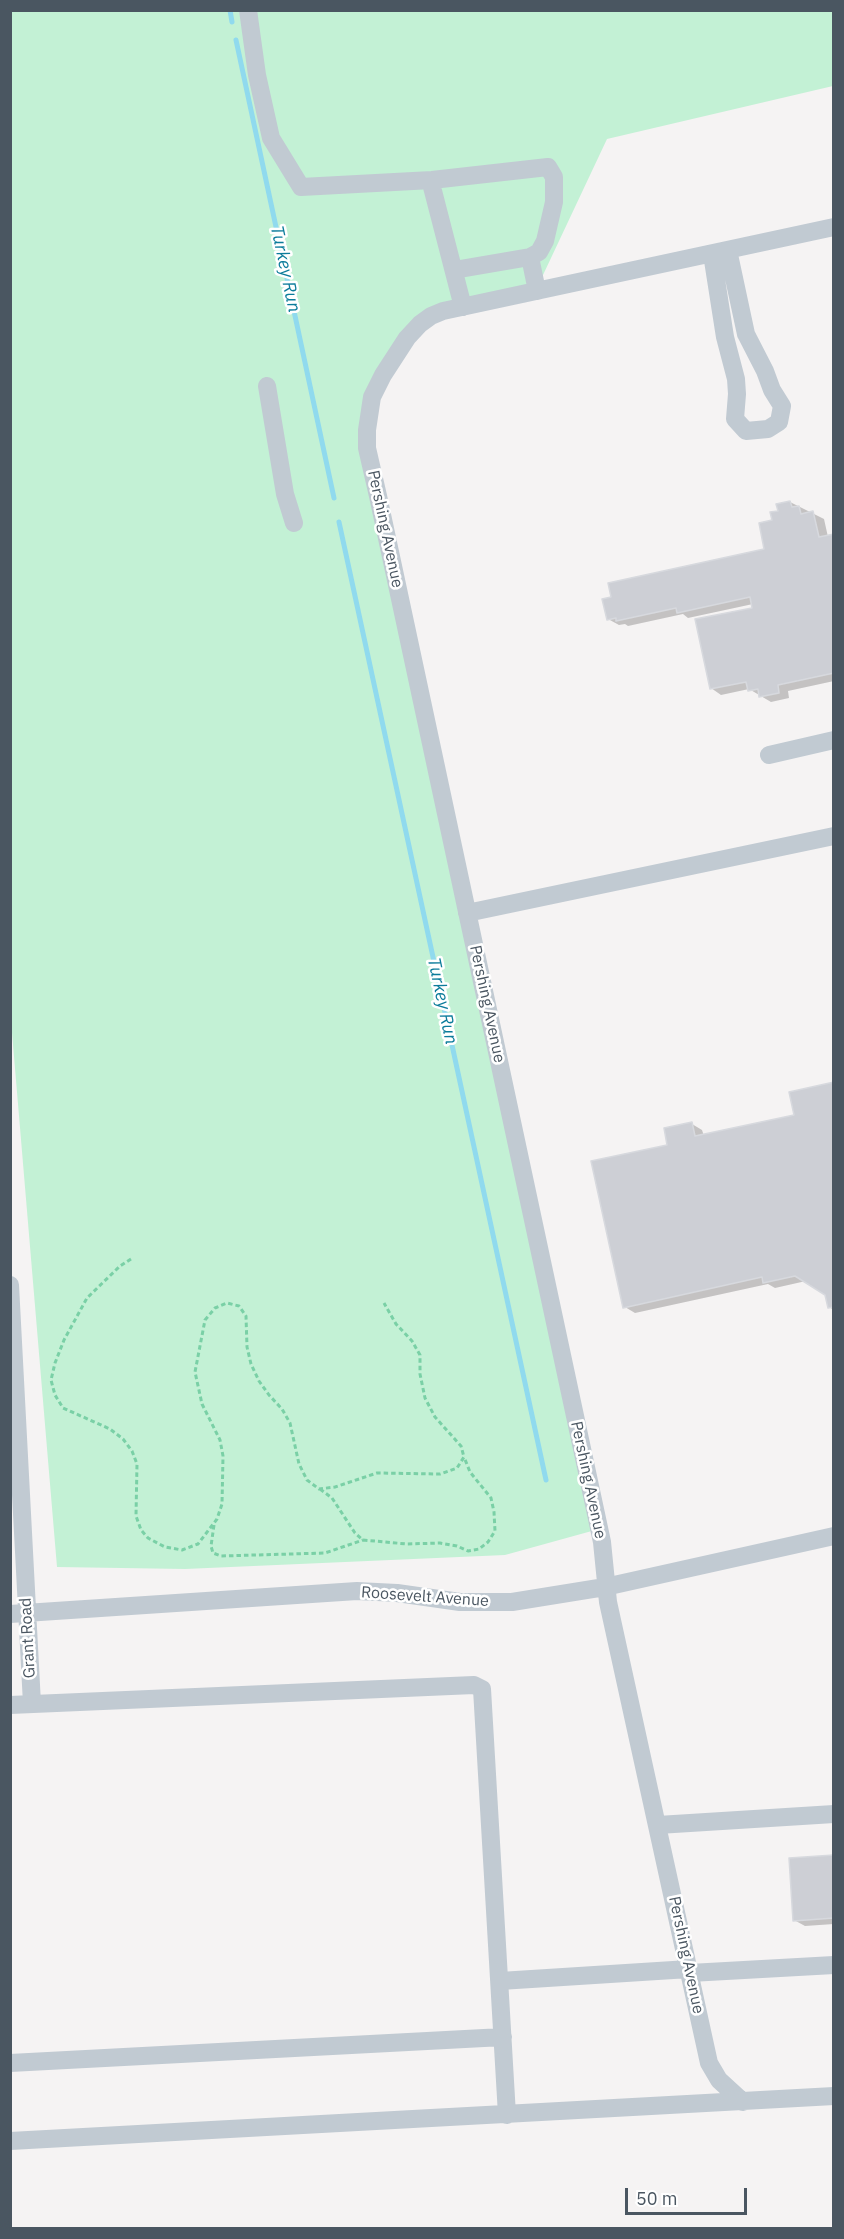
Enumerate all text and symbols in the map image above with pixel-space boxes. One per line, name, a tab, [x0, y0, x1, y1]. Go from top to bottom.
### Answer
water label: Turkey Run	[265, 224, 305, 314]
street label: Pershing Avenue	[363, 468, 407, 590]
street label: Pershing Avenue	[465, 943, 509, 1065]
water label: Turkey Run	[422, 956, 462, 1046]
street label: Pershing Avenue	[566, 1419, 610, 1541]
street label: Roosevelt Avenue	[360, 1583, 490, 1611]
street label: Grant Road	[16, 1597, 40, 1679]
street label: Pershing Avenue	[664, 1894, 708, 2016]
scale bar	[628, 2176, 750, 2214]
text: 50 m	[636, 2187, 678, 2210]

